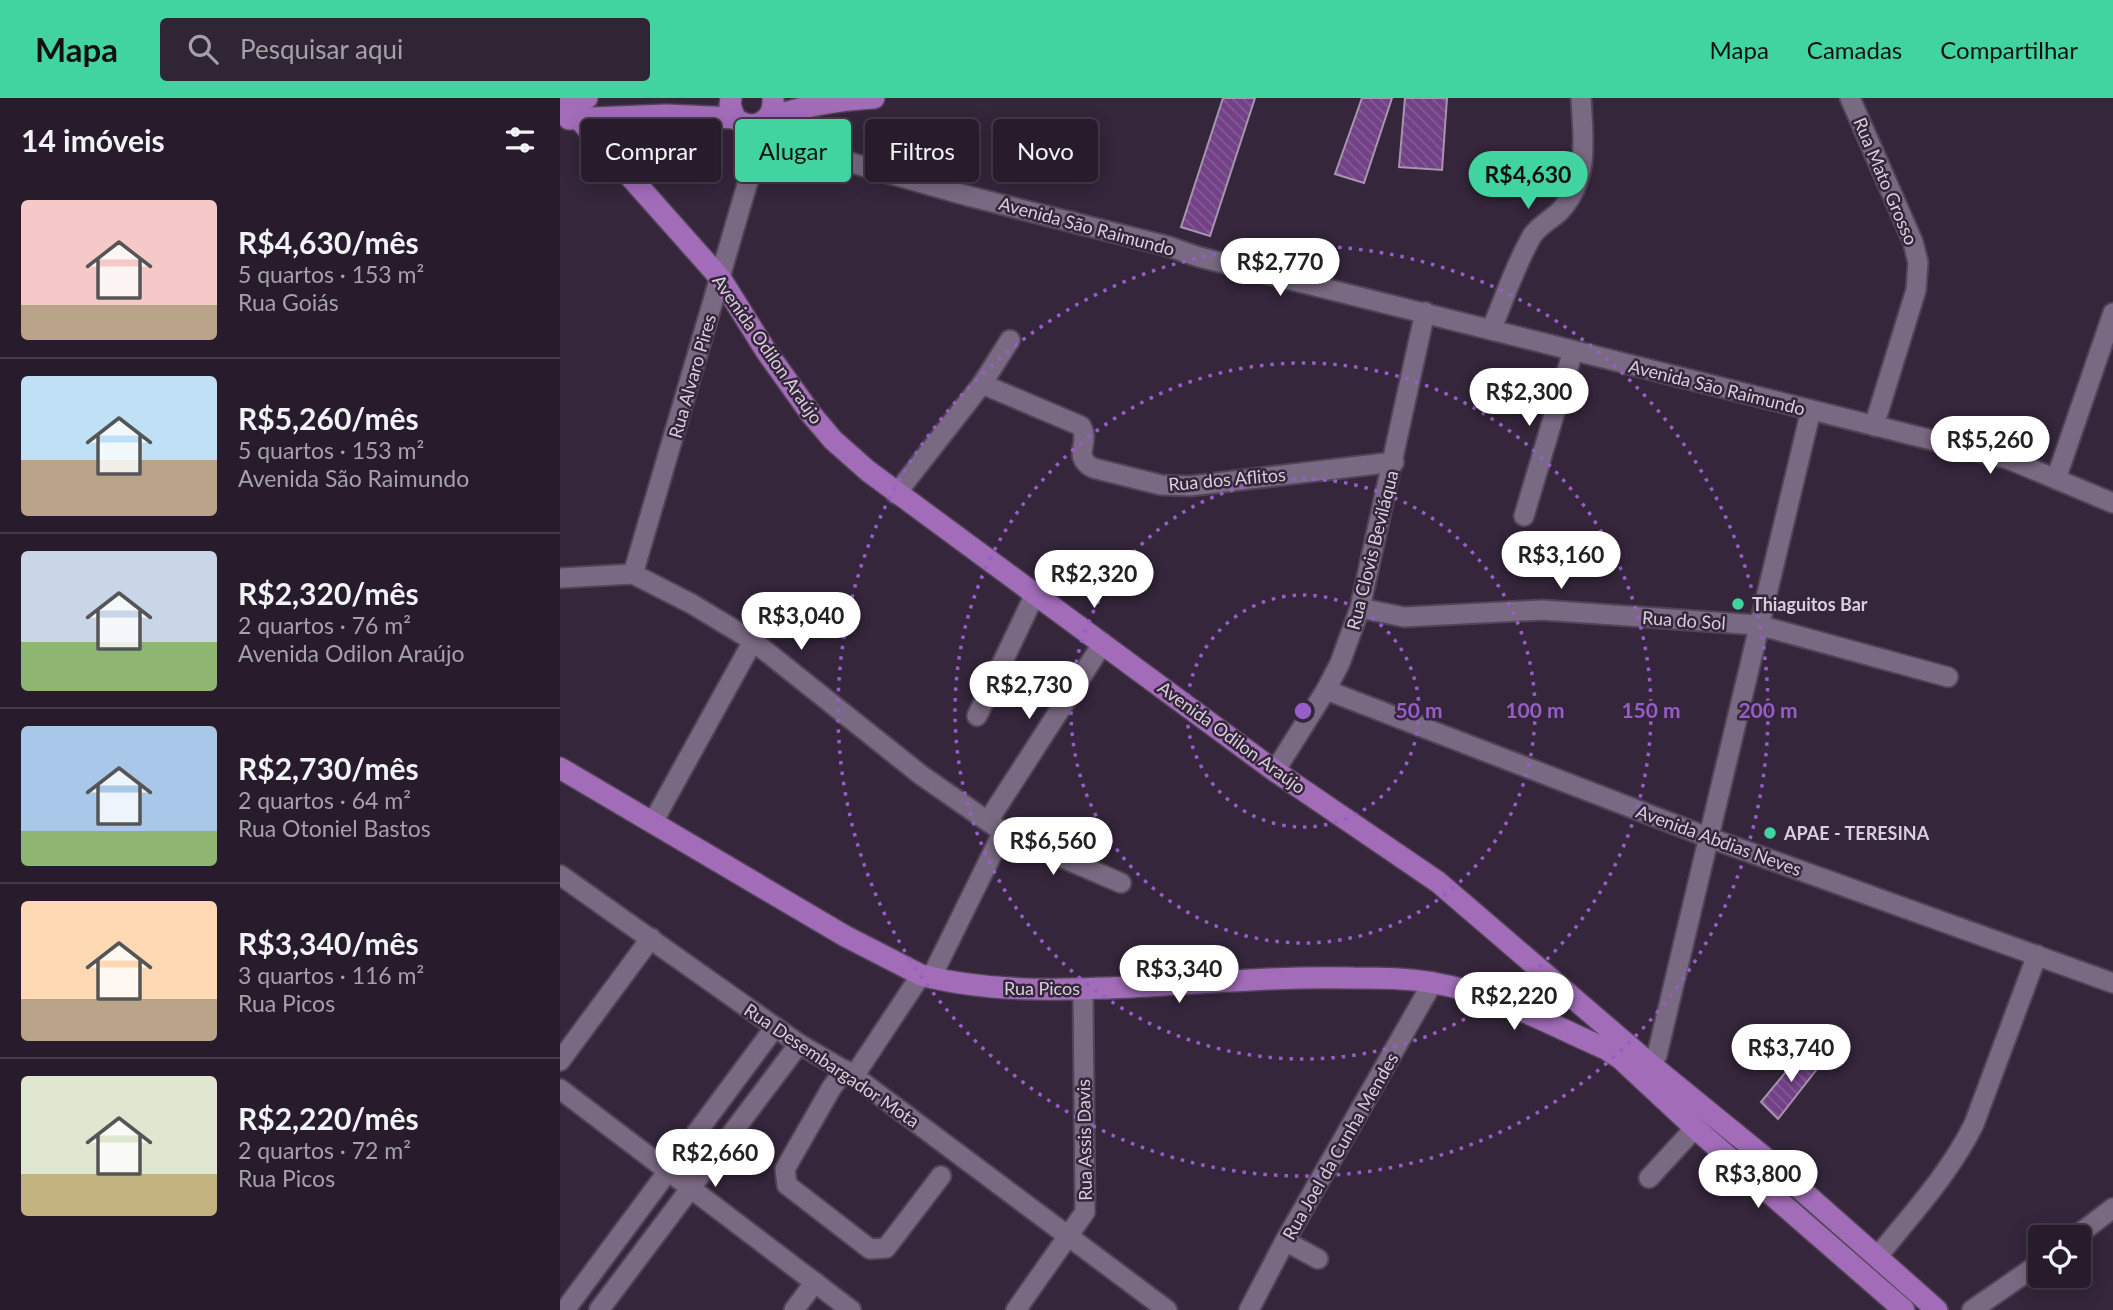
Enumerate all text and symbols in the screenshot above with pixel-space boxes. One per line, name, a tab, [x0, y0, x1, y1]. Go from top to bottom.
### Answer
search box	[160, 18, 650, 81]
text: Mapa	[35, 29, 118, 69]
icon: search	[184, 30, 222, 68]
text: Pesquisar aqui	[240, 33, 403, 65]
text: Mapa	[1710, 35, 1769, 64]
text: Camadas	[1807, 35, 1902, 64]
text: Compartilhar	[1940, 35, 2078, 64]
street label: Rua Mato Grosso	[1849, 114, 1923, 248]
chip: Comprar	[581, 119, 721, 182]
chip: Alugar	[735, 119, 851, 182]
chip: Filtros	[865, 119, 979, 182]
chip: Novo	[993, 119, 1098, 182]
icon: filters	[501, 121, 539, 159]
text: 14 imóveis	[21, 122, 165, 158]
pin: R$4,630	[1463, 152, 1593, 211]
text: R$4,630	[1485, 160, 1571, 188]
street label: Avenida São Raimundo	[997, 192, 1177, 260]
text: R$4,630/mês	[238, 224, 419, 260]
icon: home	[77, 228, 161, 312]
pin: R$2,770	[1215, 238, 1345, 298]
text: R$2,770	[1237, 247, 1323, 275]
text: 5 quartos · 153 m²	[238, 260, 424, 288]
street label: Avenida Odilon Araújo	[708, 270, 828, 428]
text: Rua Goiás	[238, 288, 339, 316]
street label: Rua Alvaro Pires	[664, 311, 720, 441]
street label: Avenida São Raimundo	[1627, 354, 1807, 420]
pin: R$2,300	[1464, 368, 1594, 428]
text: R$2,300	[1486, 377, 1572, 405]
text: R$5,260/mês	[238, 400, 419, 436]
icon: home	[77, 404, 161, 488]
pin: R$5,260	[1925, 416, 2055, 476]
text: R$5,260	[1947, 425, 2033, 453]
text: 5 quartos · 153 m²	[238, 436, 424, 464]
street label: Rua dos Aflitos	[1167, 463, 1287, 495]
text: Avenida São Raimundo	[238, 464, 469, 492]
street label: Rua Clovis Beviláqua	[1342, 468, 1402, 632]
pin: R$3,160	[1496, 532, 1626, 591]
text: R$3,160	[1518, 540, 1604, 568]
pin: R$2,320	[1029, 550, 1159, 610]
text: R$2,320	[1051, 559, 1137, 587]
text: R$2,320/mês	[238, 575, 419, 611]
icon: home	[77, 579, 161, 663]
pin: R$3,040	[736, 592, 866, 652]
place label: Thiaguitos Bar	[1752, 593, 1868, 615]
marker: Thiaguitos Bar	[1730, 596, 1746, 612]
text: R$3,040	[758, 601, 844, 629]
street label: Rua do Sol	[1642, 606, 1726, 634]
text: 2 quartos · 76 m²	[238, 611, 411, 639]
text: Avenida Odilon Araújo	[238, 639, 465, 667]
pin: R$2,730	[964, 662, 1094, 721]
text: R$2,730	[986, 670, 1072, 698]
street label: Avenida Odilon Araújo	[1154, 676, 1310, 798]
text: 50 m	[1395, 697, 1443, 722]
text: 100 m	[1505, 697, 1565, 722]
text: 150 m	[1621, 697, 1681, 722]
text: 200 m	[1738, 697, 1798, 722]
centre of rings	[1291, 699, 1315, 723]
text: R$2,730/mês	[238, 750, 419, 786]
icon: home	[77, 754, 161, 838]
text: 2 quartos · 64 m²	[238, 786, 411, 814]
street label: Avenida Abdias Neves	[1633, 800, 1805, 880]
text: Rua Otoniel Bastos	[238, 814, 431, 842]
pin: R$6,560	[988, 818, 1118, 877]
place label: APAE - TERESINA	[1783, 822, 1930, 844]
marker: APAE - TERESINA	[1762, 825, 1778, 841]
text: R$6,560	[1010, 826, 1096, 854]
text: R$3,340/mês	[238, 925, 419, 961]
icon: home	[77, 929, 161, 1013]
pin: R$3,340	[1114, 946, 1244, 1005]
text: R$3,340	[1136, 954, 1222, 982]
text: 3 quartos · 116 m²	[238, 961, 424, 989]
pin: R$2,220	[1449, 972, 1579, 1032]
street label: Rua Picos	[1004, 977, 1080, 999]
text: R$2,220	[1471, 981, 1557, 1009]
text: Rua Picos	[238, 989, 335, 1017]
street label: Rua Desembargador Mota	[740, 998, 924, 1132]
pin: R$3,740	[1726, 1024, 1856, 1084]
text: R$3,740	[1748, 1033, 1834, 1061]
street label: Rua Joel da Cunha Mendes	[1277, 1048, 1403, 1243]
street label: Rua Assis Davis	[1072, 1079, 1096, 1201]
text: R$2,220/mês	[238, 1100, 419, 1136]
icon: home	[77, 1104, 161, 1188]
pin: R$2,660	[650, 1130, 780, 1189]
text: 2 quartos · 72 m²	[238, 1136, 411, 1164]
text: R$2,660	[672, 1138, 758, 1166]
pin: R$3,800	[1693, 1150, 1823, 1210]
text: R$3,800	[1715, 1159, 1801, 1187]
text: Rua Picos	[238, 1164, 335, 1192]
map controls	[2028, 1225, 2091, 1288]
button: locate	[2028, 1225, 2091, 1288]

